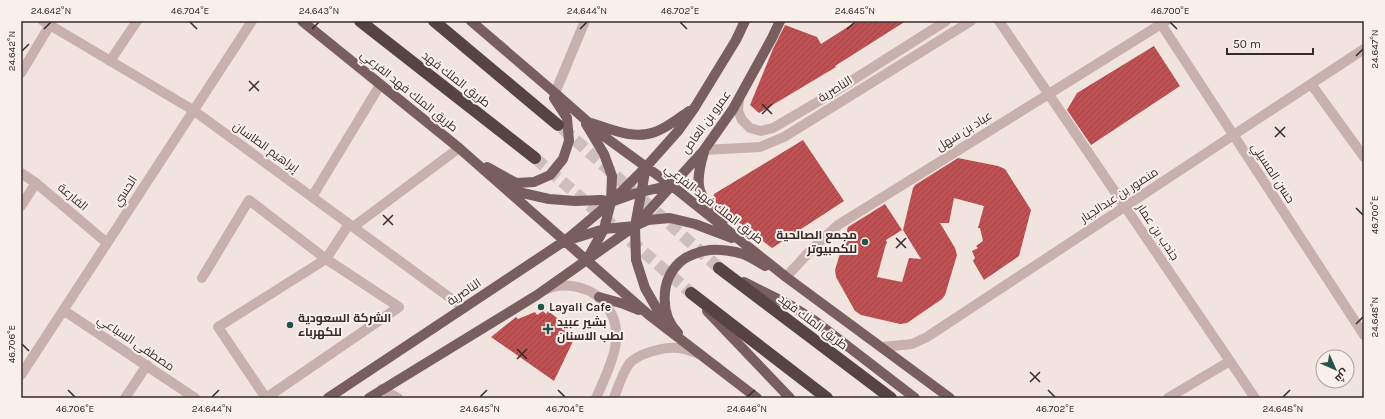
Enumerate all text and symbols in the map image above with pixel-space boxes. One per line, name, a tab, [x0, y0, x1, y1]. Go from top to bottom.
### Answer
text: 24.642°N	[31, 5, 71, 17]
text: 46.704°E	[171, 5, 209, 17]
text: 24.643°N	[299, 5, 339, 17]
text: 24.644°N	[567, 5, 607, 17]
text: 46.702°E	[661, 5, 699, 17]
text: 24.645°N	[835, 5, 875, 17]
text: 46.700°E	[1151, 5, 1189, 17]
text: 24.647°N	[1369, 29, 1381, 69]
scale bar	[1227, 30, 1313, 56]
text: 24.642°N	[6, 31, 18, 71]
text: 50 m	[1233, 37, 1261, 51]
street label: طريق الملك فهد الفرعي	[356, 47, 461, 137]
street label: طريق الملك فهد	[419, 48, 493, 110]
street label: الناصرية	[815, 73, 855, 105]
street label: عمرو بن العاص	[678, 88, 734, 156]
street label: عباد بن سهل	[933, 108, 995, 154]
street label: إبراهيم الطاسان	[230, 119, 302, 176]
street label: حسن المسيلي	[1246, 140, 1298, 207]
street label: طريق الملك فهد الفرعي	[660, 161, 766, 249]
street label: منصور بن عبدالجبار	[1077, 165, 1161, 226]
street label: الحسي	[110, 173, 143, 211]
street label: الفارعة	[55, 180, 91, 214]
text: 46.700°E	[1369, 196, 1381, 234]
street label: جندب بن عمار	[1133, 200, 1182, 263]
place label: مجمع الصالحية للكمبيوتر	[776, 228, 857, 257]
marker: مجمع الصالحية للكمبيوتر	[860, 237, 870, 247]
street label: الناصرية	[444, 276, 484, 308]
street label: طريق الملك فهد	[776, 291, 850, 353]
text: 24.648°N	[1369, 297, 1381, 337]
place label: Layali Cafe	[549, 300, 611, 314]
marker: Layali Cafe	[536, 302, 546, 312]
place label: الشركة السعودية للكهرباء	[298, 311, 391, 340]
street label: مصطفى السباعي	[93, 312, 177, 376]
place label: بشير عبيد لطب الاسنان	[557, 315, 624, 344]
marker: الشركة السعودية للكهرباء	[285, 320, 295, 330]
marker: بشير عبيد لطب الاسنان	[542, 323, 554, 335]
text: 46.706°E	[6, 325, 18, 363]
north arrow	[1315, 349, 1355, 389]
text: ش	[1332, 366, 1351, 385]
text: 46.706°E	[56, 403, 94, 415]
text: 24.644°N	[192, 403, 232, 415]
text: 24.645°N	[460, 403, 500, 415]
text: 46.704°E	[546, 403, 584, 415]
text: 24.646°N	[727, 403, 767, 415]
text: 46.702°E	[1036, 403, 1074, 415]
text: 24.648°N	[1263, 403, 1303, 415]

